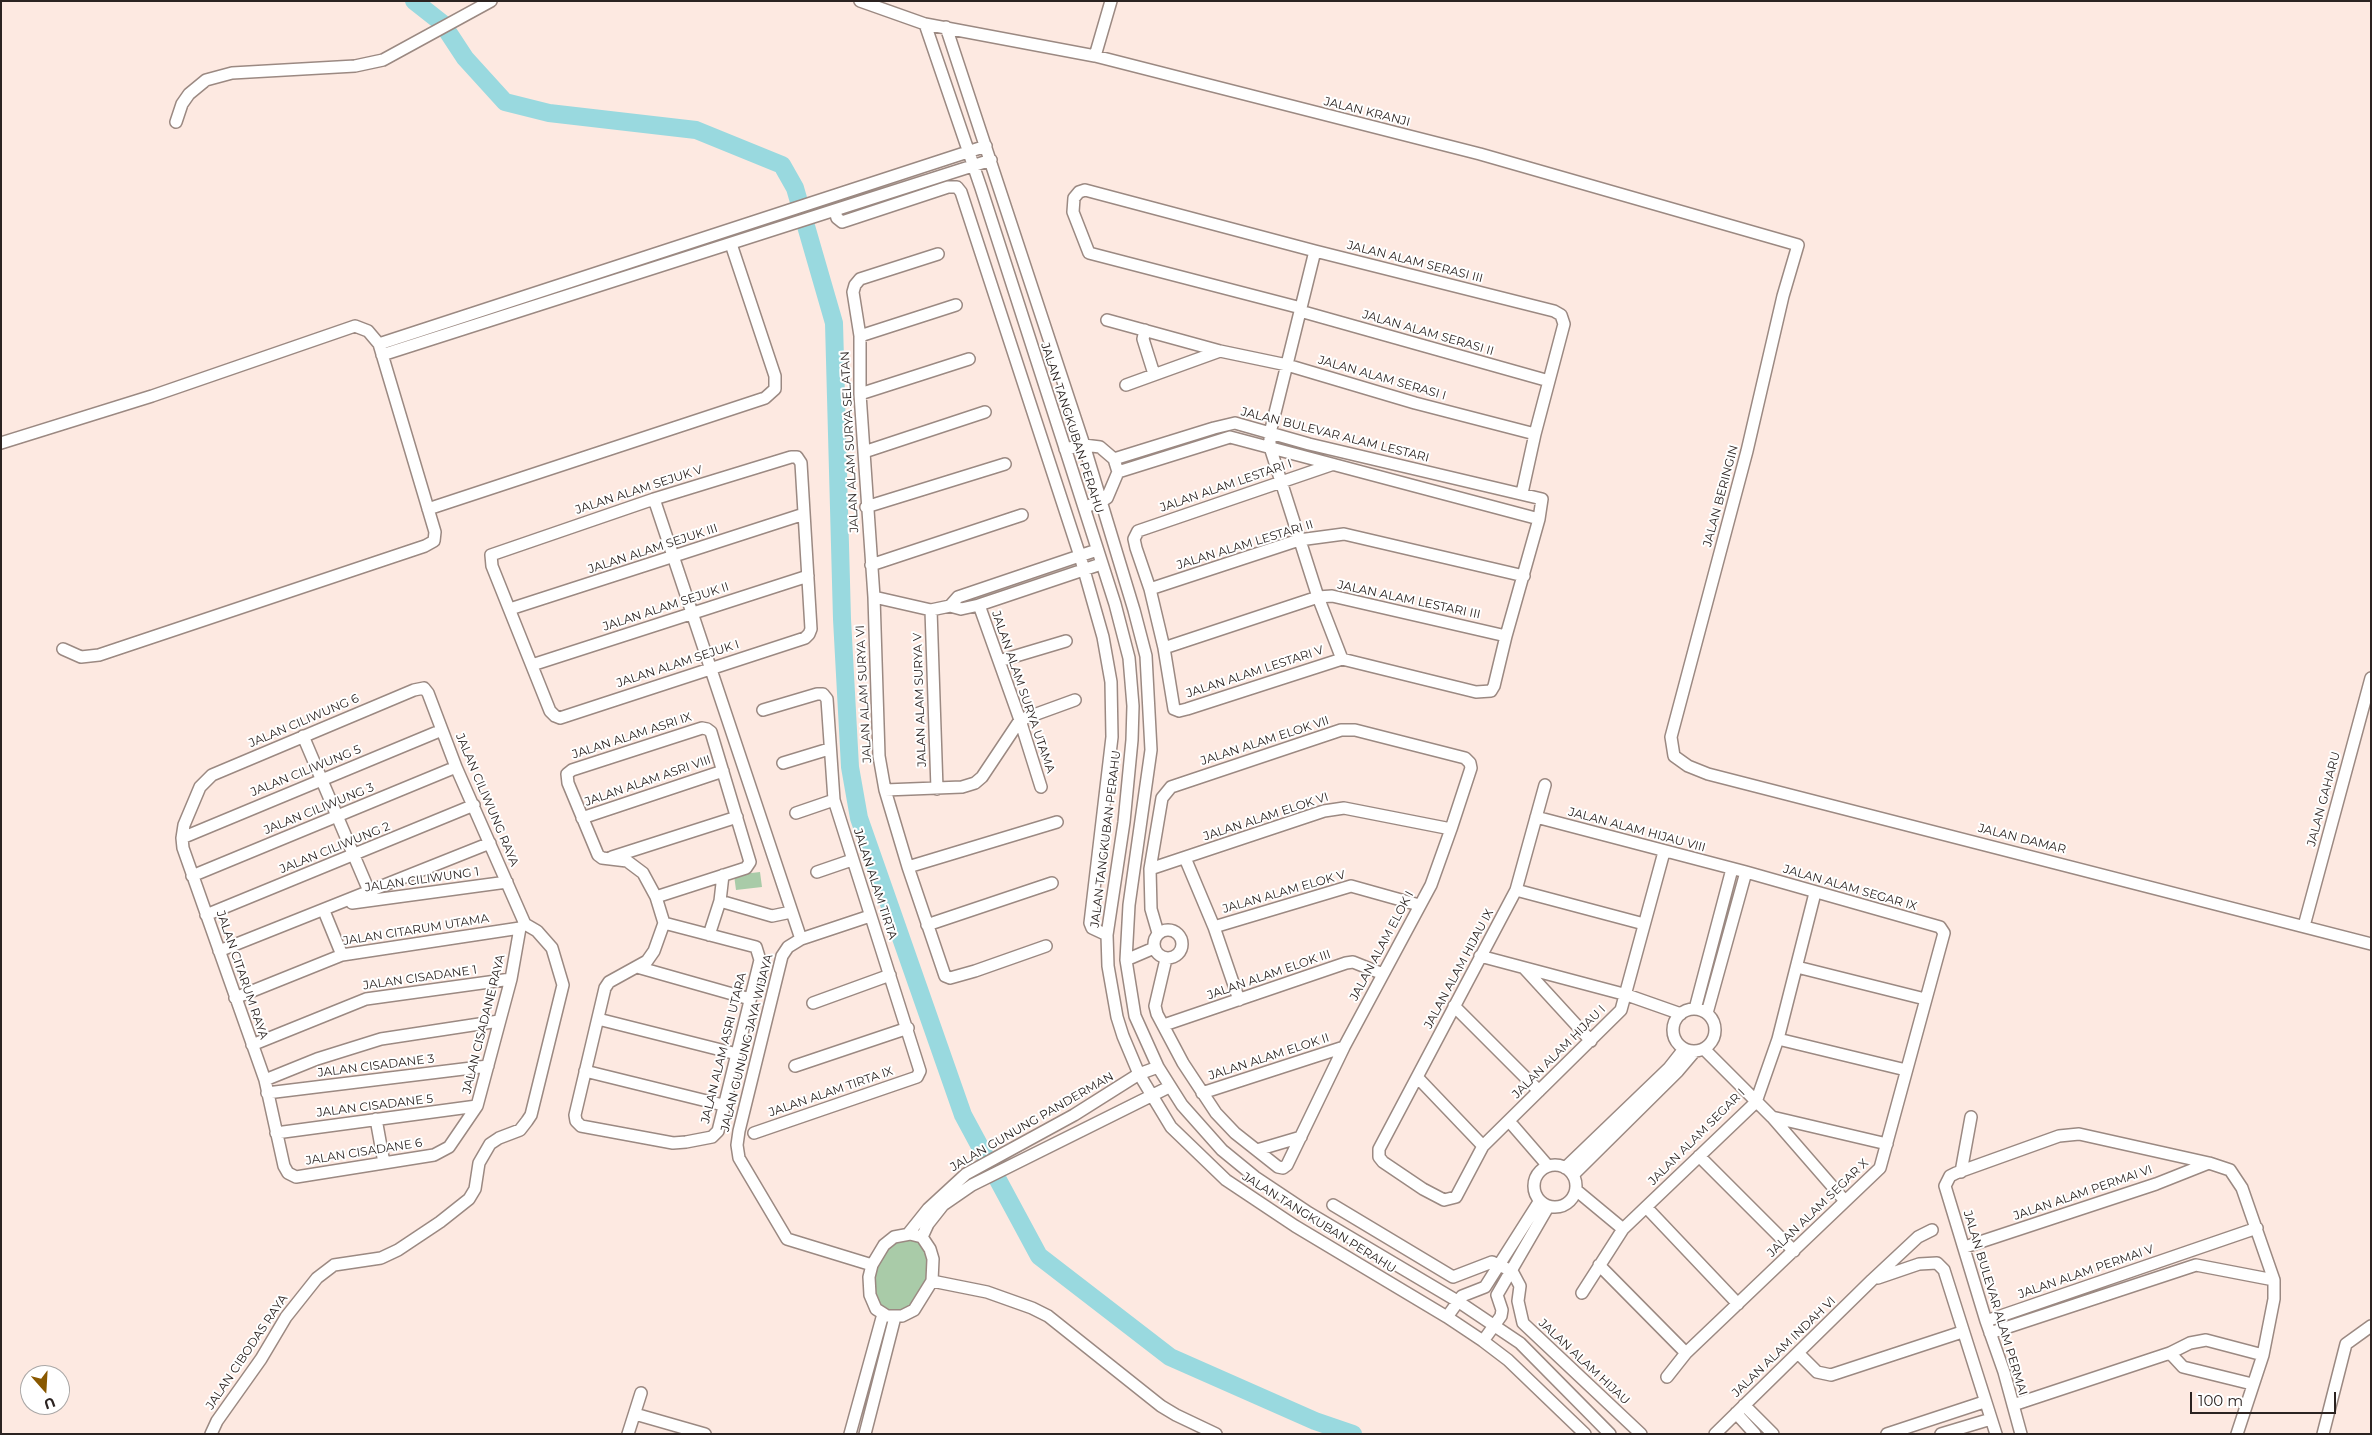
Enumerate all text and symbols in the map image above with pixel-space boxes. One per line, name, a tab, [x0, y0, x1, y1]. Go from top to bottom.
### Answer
street label: JALAN KRANJI	[1322, 94, 1412, 130]
street label: JALAN ALAM SERASI III	[1346, 238, 1484, 286]
street label: JALAN ALAM SERASI II	[1361, 307, 1495, 359]
street label: JALAN TANGKUBAN PERAHU	[1038, 341, 1106, 515]
street label: JALAN ALAM SURYA SELATAN	[838, 351, 862, 533]
street label: JALAN ALAM SERASI I	[1316, 353, 1448, 403]
street label: JALAN BULEVAR ALAM LESTARI	[1239, 405, 1431, 465]
street label: JALAN BERINGIN	[1700, 444, 1742, 548]
street label: JALAN ALAM LESTARI I	[1158, 457, 1294, 515]
street label: JALAN ALAM SEJUK V	[574, 463, 704, 517]
street label: JALAN ALAM LESTARI II	[1175, 517, 1315, 573]
street label: JALAN ALAM SEJUK III	[586, 521, 720, 577]
street label: JALAN ALAM LESTARI III	[1336, 578, 1482, 622]
street label: JALAN ALAM SEJUK II	[601, 580, 731, 634]
street label: JALAN ALAM SURYA UTAMA	[988, 609, 1058, 775]
street label: JALAN ALAM SURYA VI	[853, 625, 875, 763]
street label: JALAN ALAM SURYA V	[910, 633, 930, 767]
street label: JALAN ALAM SEJUK I	[615, 637, 741, 691]
street label: JALAN ALAM LESTARI V	[1185, 643, 1325, 701]
street label: JALAN CILIWUNG 6	[247, 691, 361, 751]
street label: JALAN ALAM ASRI IX	[571, 710, 693, 762]
street label: JALAN ALAM ELOK VII	[1199, 713, 1331, 769]
street label: JALAN CILIWUNG RAYA	[452, 731, 522, 869]
street label: JALAN CILIWUNG 5	[249, 742, 363, 800]
street label: JALAN TANGKUBAN PERAHU	[1088, 749, 1124, 929]
street label: JALAN GAHARU	[2304, 750, 2344, 848]
street label: JALAN ALAM ASRI VIII	[583, 753, 713, 809]
street label: JALAN CILIWUNG 3	[262, 780, 376, 838]
street label: JALAN ALAM ELOK VI	[1202, 790, 1330, 844]
street label: JALAN ALAM HIJAU VIII	[1567, 805, 1707, 855]
street label: JALAN CILIWUNG 2	[278, 819, 392, 877]
street label: JALAN DAMAR	[1977, 821, 2067, 857]
street label: JALAN ALAM TIRTA	[850, 827, 900, 941]
street label: JALAN ALAM SEGAR IX	[1782, 862, 1918, 914]
street label: JALAN CILIWUNG 1	[364, 865, 480, 895]
street label: JALAN ALAM ELOK V	[1221, 868, 1347, 916]
street label: JALAN ALAM ELOK I	[1347, 889, 1417, 1003]
street label: JALAN ALAM HIJAU IX	[1421, 907, 1497, 1031]
street label: JALAN CITARUM RAYA	[213, 909, 271, 1041]
street label: JALAN CITARUM UTAMA	[342, 911, 490, 949]
street label: JALAN ALAM ELOK III	[1205, 947, 1333, 1003]
street label: JALAN CISADANE RAYA	[460, 953, 508, 1095]
street label: JALAN GUNUNG JAYA WIJAYA	[718, 953, 776, 1133]
street label: JALAN CISADANE 1	[362, 963, 478, 993]
street label: JALAN ALAM ASRI UTARA	[698, 971, 750, 1125]
street label: JALAN ALAM HIJAU I	[1509, 1002, 1609, 1102]
street label: JALAN ALAM ELOK II	[1207, 1031, 1331, 1083]
street label: JALAN CISADANE 3	[317, 1052, 435, 1080]
street label: JALAN ALAM TIRTA IX	[767, 1064, 895, 1120]
street label: JALAN GUNUNG PANDERMAN	[948, 1069, 1116, 1175]
street label: JALAN ALAM SEGAR I	[1646, 1086, 1748, 1188]
street label: JALAN CISADANE 5	[316, 1092, 434, 1120]
street label: JALAN CISADANE 6	[305, 1136, 423, 1168]
street label: JALAN ALAM SEGAR X	[1764, 1156, 1872, 1260]
street label: JALAN ALAM PERMAI VI	[2012, 1162, 2154, 1224]
street label: JALAN TANGKUBAN PERAHU	[1239, 1170, 1399, 1276]
street label: JALAN BULEVAR ALAM PERMAI	[1960, 1209, 2030, 1397]
street label: JALAN ALAM PERMAI V	[2016, 1242, 2156, 1302]
street label: JALAN CIBODAS RAYA	[203, 1292, 291, 1412]
street label: JALAN ALAM INDAH VI	[1729, 1294, 1839, 1400]
street label: JALAN ALAM HIJAU	[1536, 1316, 1632, 1408]
north arrow	[20, 1365, 70, 1415]
scale bar	[2192, 1382, 2338, 1414]
text: 100 m	[2198, 1391, 2243, 1410]
text: U	[41, 1393, 58, 1414]

